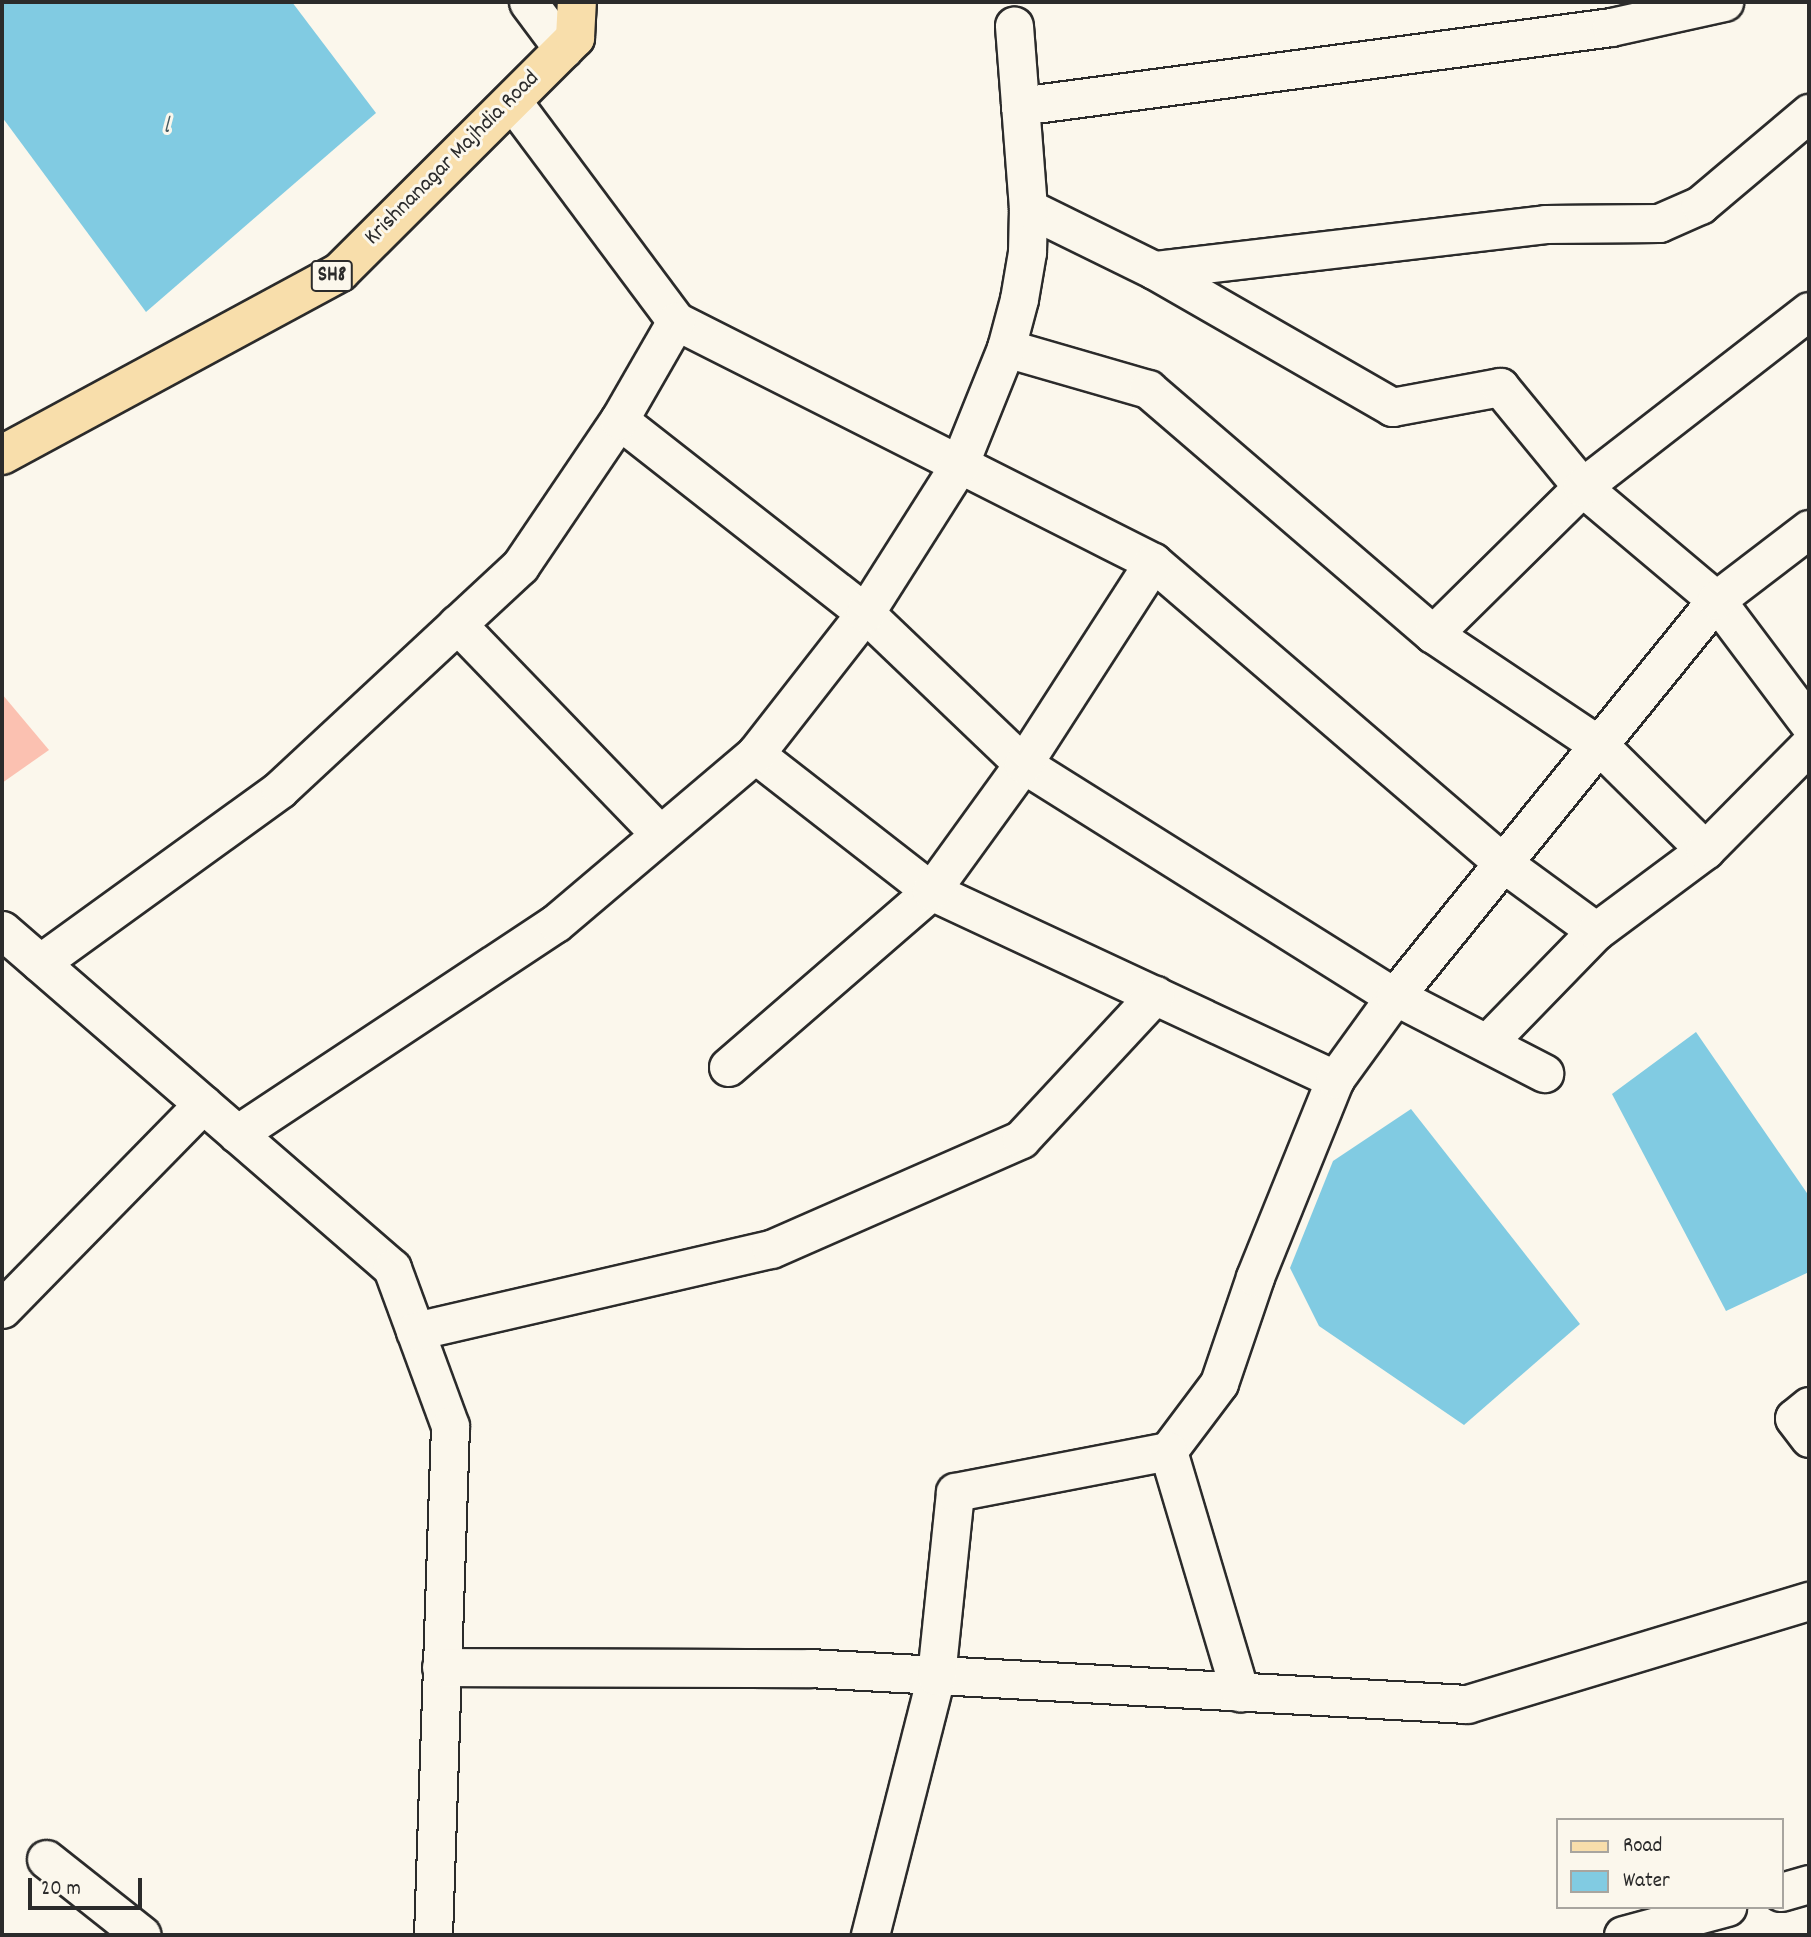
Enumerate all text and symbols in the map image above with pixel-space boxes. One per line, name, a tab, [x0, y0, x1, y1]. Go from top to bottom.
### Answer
street label: Krishnanagar Majhdia Road	[360, 66, 546, 252]
water label: l	[163, 114, 169, 142]
road number: SH8	[309, 258, 355, 294]
legend	[1556, 1818, 1783, 1909]
text: Road	[1623, 1832, 1662, 1862]
scale bar	[32, 1864, 145, 1908]
text: Water	[1623, 1867, 1670, 1897]
text: 20 m	[41, 1875, 81, 1905]

